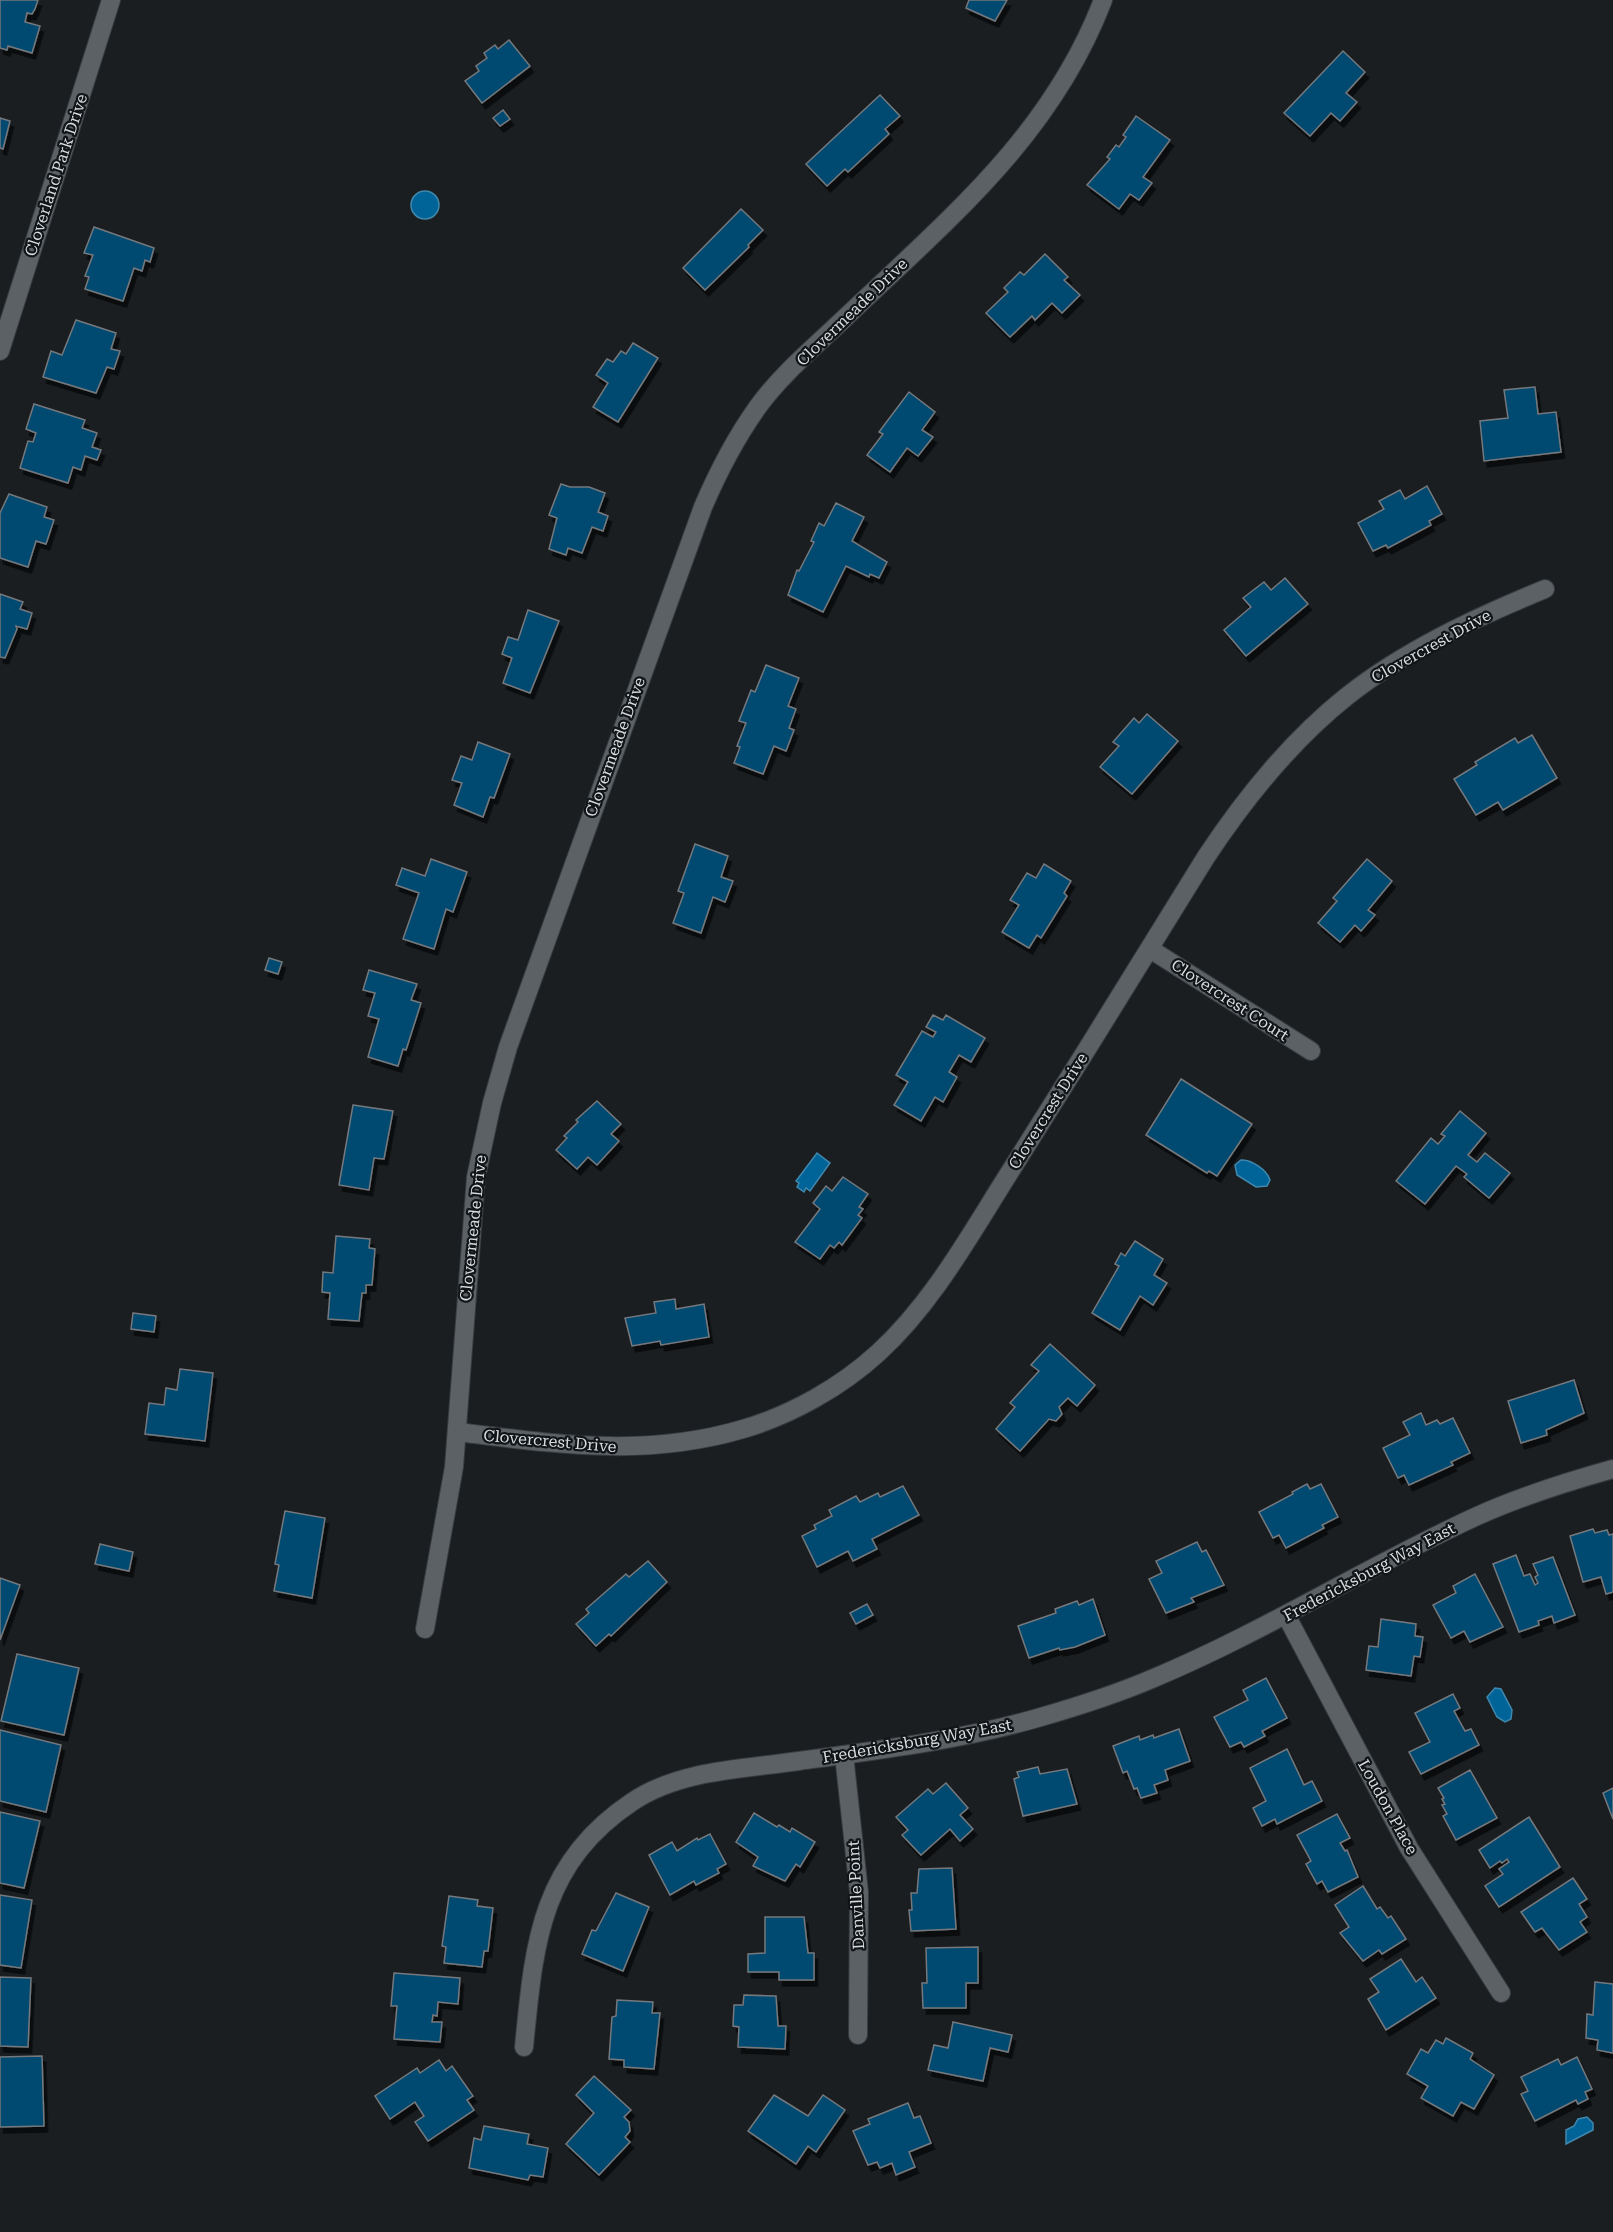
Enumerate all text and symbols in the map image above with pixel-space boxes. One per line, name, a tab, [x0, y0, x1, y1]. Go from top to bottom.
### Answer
street label: Cloverland Park Drive	[21, 91, 91, 259]
street label: Clovermeade Drive	[793, 254, 912, 370]
street label: Clovercrest Drive	[1368, 605, 1494, 687]
street label: Clovermeade Drive	[581, 675, 649, 819]
street label: Clovercrest Court	[1168, 955, 1292, 1045]
street label: Clovercrest Drive	[1005, 1049, 1092, 1173]
street label: Clovermeade Drive	[456, 1154, 490, 1302]
street label: Clovercrest Drive	[483, 1426, 618, 1456]
street label: Fredericksburg Way East	[1280, 1519, 1458, 1625]
street label: Fredericksburg Way East	[821, 1715, 1013, 1767]
street label: Loudon Place	[1354, 1756, 1422, 1858]
street label: Danville Point	[844, 1840, 868, 1950]

